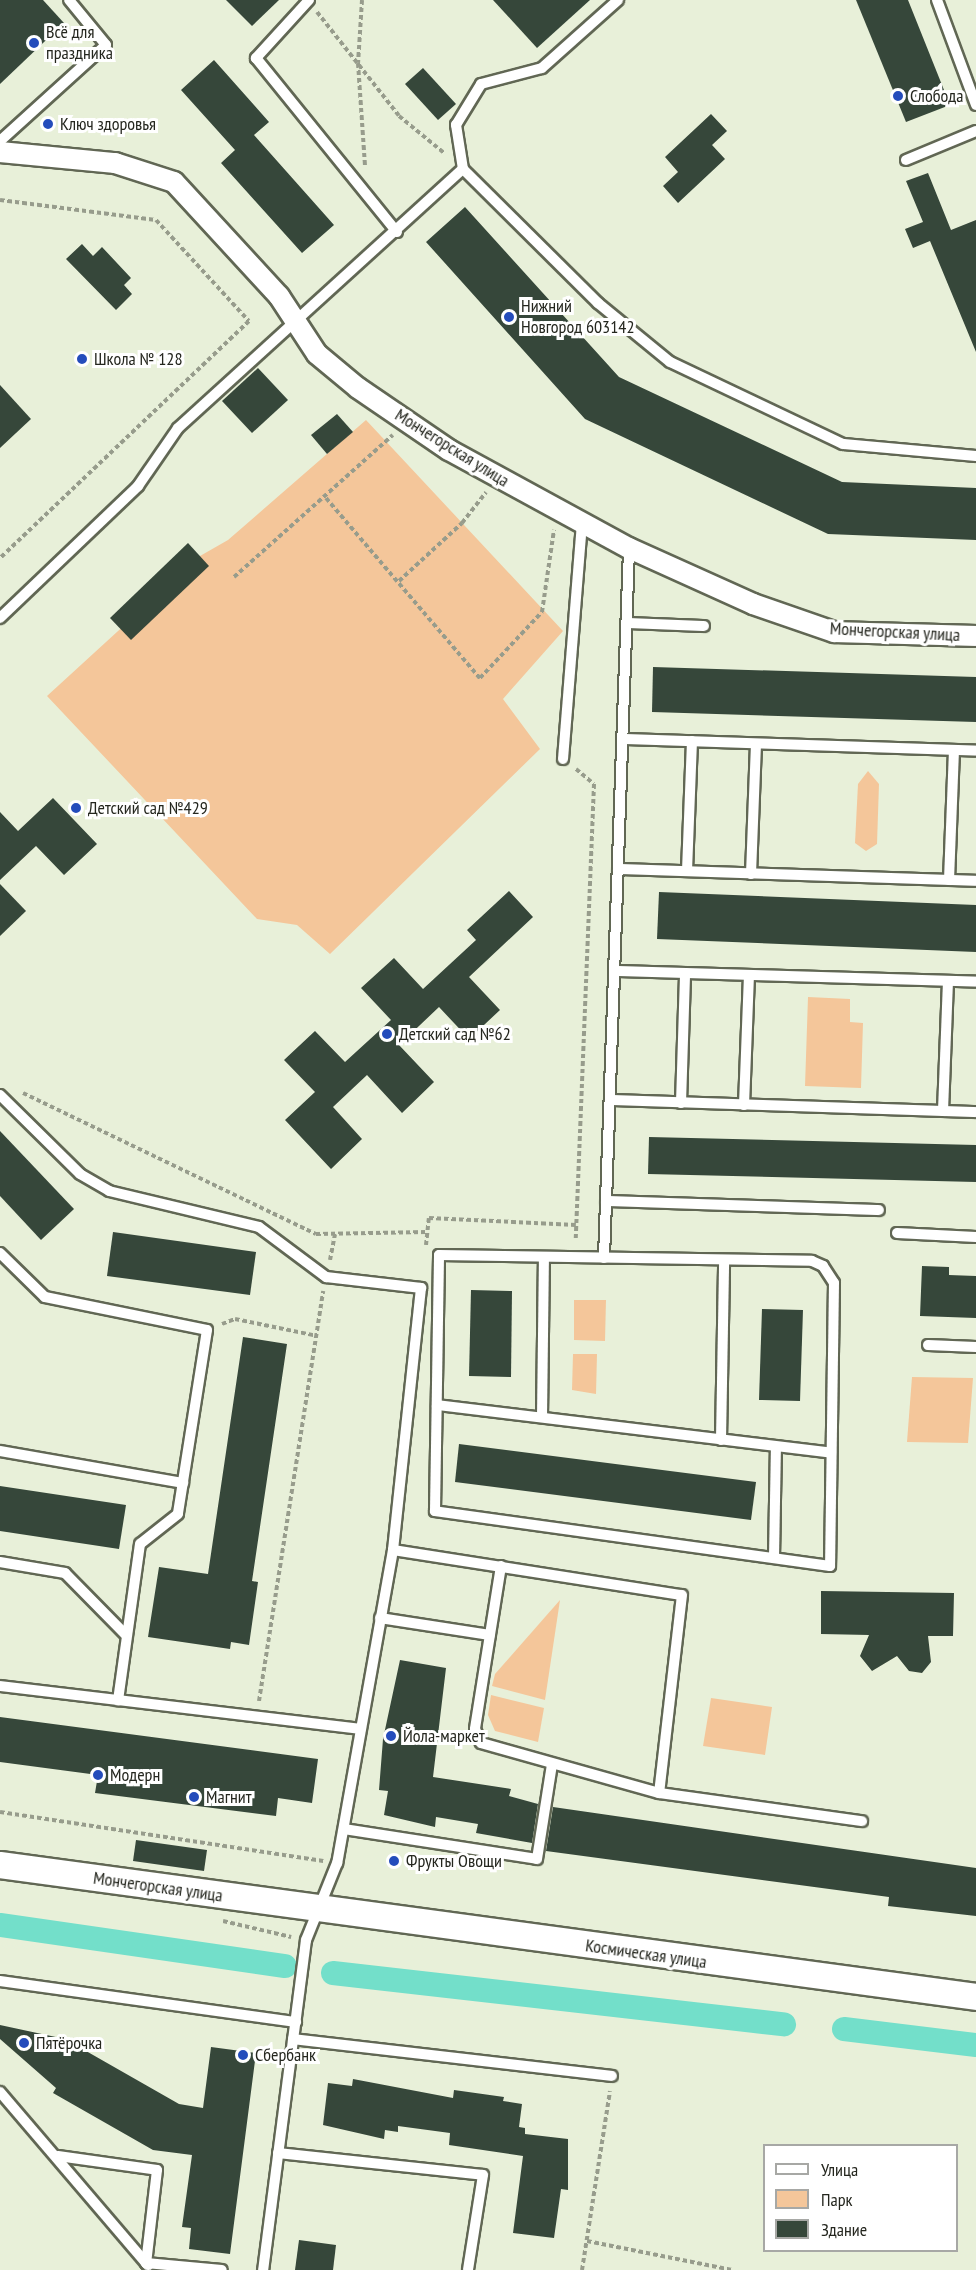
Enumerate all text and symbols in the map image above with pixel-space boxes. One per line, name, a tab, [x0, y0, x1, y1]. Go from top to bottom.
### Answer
place label: Всё для праздника	[46, 22, 113, 64]
marker: Всё для праздника	[27, 36, 41, 50]
place label: Слобода	[910, 85, 963, 107]
marker: Слобода	[891, 89, 905, 103]
place label: Ключ здоровья	[60, 113, 156, 135]
marker: Ключ здоровья	[41, 117, 55, 131]
place label: Нижний Новгород 603142	[521, 296, 634, 338]
marker: Нижний Новгород 603142	[502, 310, 516, 324]
place label: Школа № 128	[94, 348, 182, 370]
marker: Школа № 128	[75, 352, 89, 366]
street label: Мончегорская улица	[391, 404, 513, 492]
street label: Мончегорская улица	[829, 618, 961, 646]
place label: Детский сад №429	[88, 797, 208, 819]
marker: Детский сад №429	[69, 801, 83, 815]
place label: Детский сад №62	[399, 1023, 511, 1045]
marker: Детский сад №62	[380, 1027, 394, 1041]
place label: Йола-маркет	[403, 1725, 485, 1747]
marker: Йола-маркет	[384, 1729, 398, 1743]
place label: Модерн	[110, 1764, 160, 1786]
marker: Модерн	[91, 1768, 105, 1782]
place label: Магнит	[206, 1786, 251, 1808]
marker: Магнит	[187, 1790, 201, 1804]
place label: Фрукты Овощи	[406, 1850, 502, 1872]
marker: Фрукты Овощи	[387, 1854, 401, 1868]
street label: Мончегорская улица	[92, 1867, 224, 1907]
street label: Космическая улица	[584, 1935, 708, 1973]
place label: Пятёрочка	[36, 2032, 102, 2054]
marker: Пятёрочка	[17, 2036, 31, 2050]
place label: Сбербанк	[255, 2044, 316, 2066]
marker: Сбербанк	[236, 2048, 250, 2062]
legend	[763, 2144, 958, 2252]
text: Улица	[821, 2158, 858, 2181]
text: Парк	[821, 2188, 852, 2211]
text: Здание	[821, 2218, 867, 2241]

